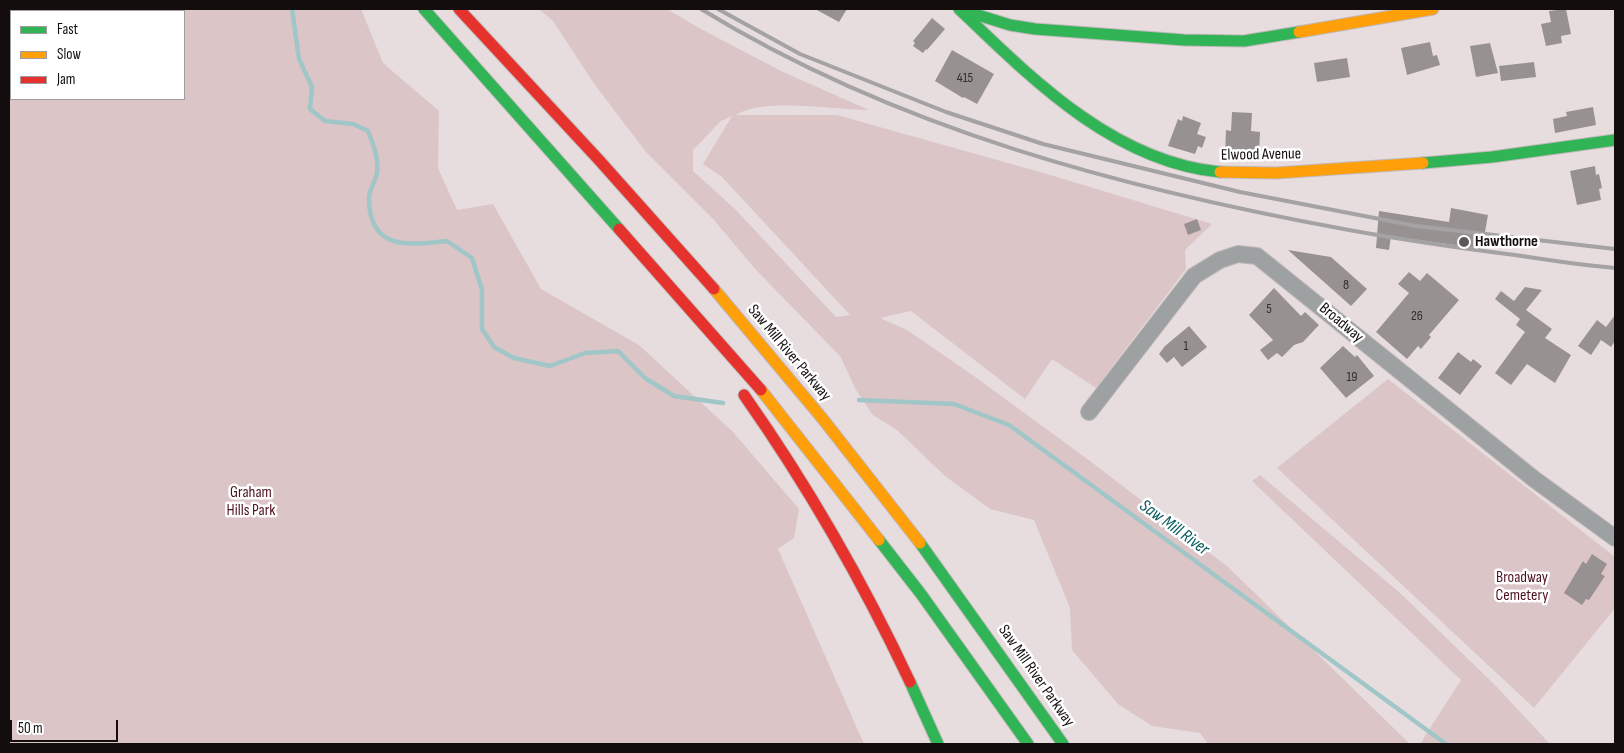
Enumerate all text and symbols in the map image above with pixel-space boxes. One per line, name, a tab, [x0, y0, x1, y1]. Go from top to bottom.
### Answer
legend	[10, 10, 185, 100]
text: Fast	[57, 20, 78, 39]
text: Slow	[57, 45, 81, 64]
text: Jam	[57, 70, 75, 89]
house number: 415	[957, 70, 973, 86]
street label: Elwood Avenue	[1221, 145, 1301, 165]
place label: Hawthorne	[1475, 232, 1538, 252]
marker: Hawthorne	[1457, 235, 1471, 249]
house number: 8	[1343, 277, 1349, 293]
street label: Broadway	[1315, 299, 1367, 347]
street label: Saw Mill River Parkway	[743, 301, 835, 405]
house number: 5	[1266, 301, 1272, 317]
house number: 26	[1411, 308, 1423, 324]
house number: 1	[1184, 338, 1188, 354]
house number: 19	[1346, 369, 1358, 385]
park label: Graham Hills Park	[227, 483, 275, 521]
water label: Saw Mill River	[1135, 495, 1213, 561]
park label: Broadway Cemetery	[1496, 568, 1548, 606]
street label: Saw Mill River Parkway	[994, 621, 1078, 731]
scale bar	[12, 710, 120, 742]
text: 50 m	[18, 719, 43, 738]

